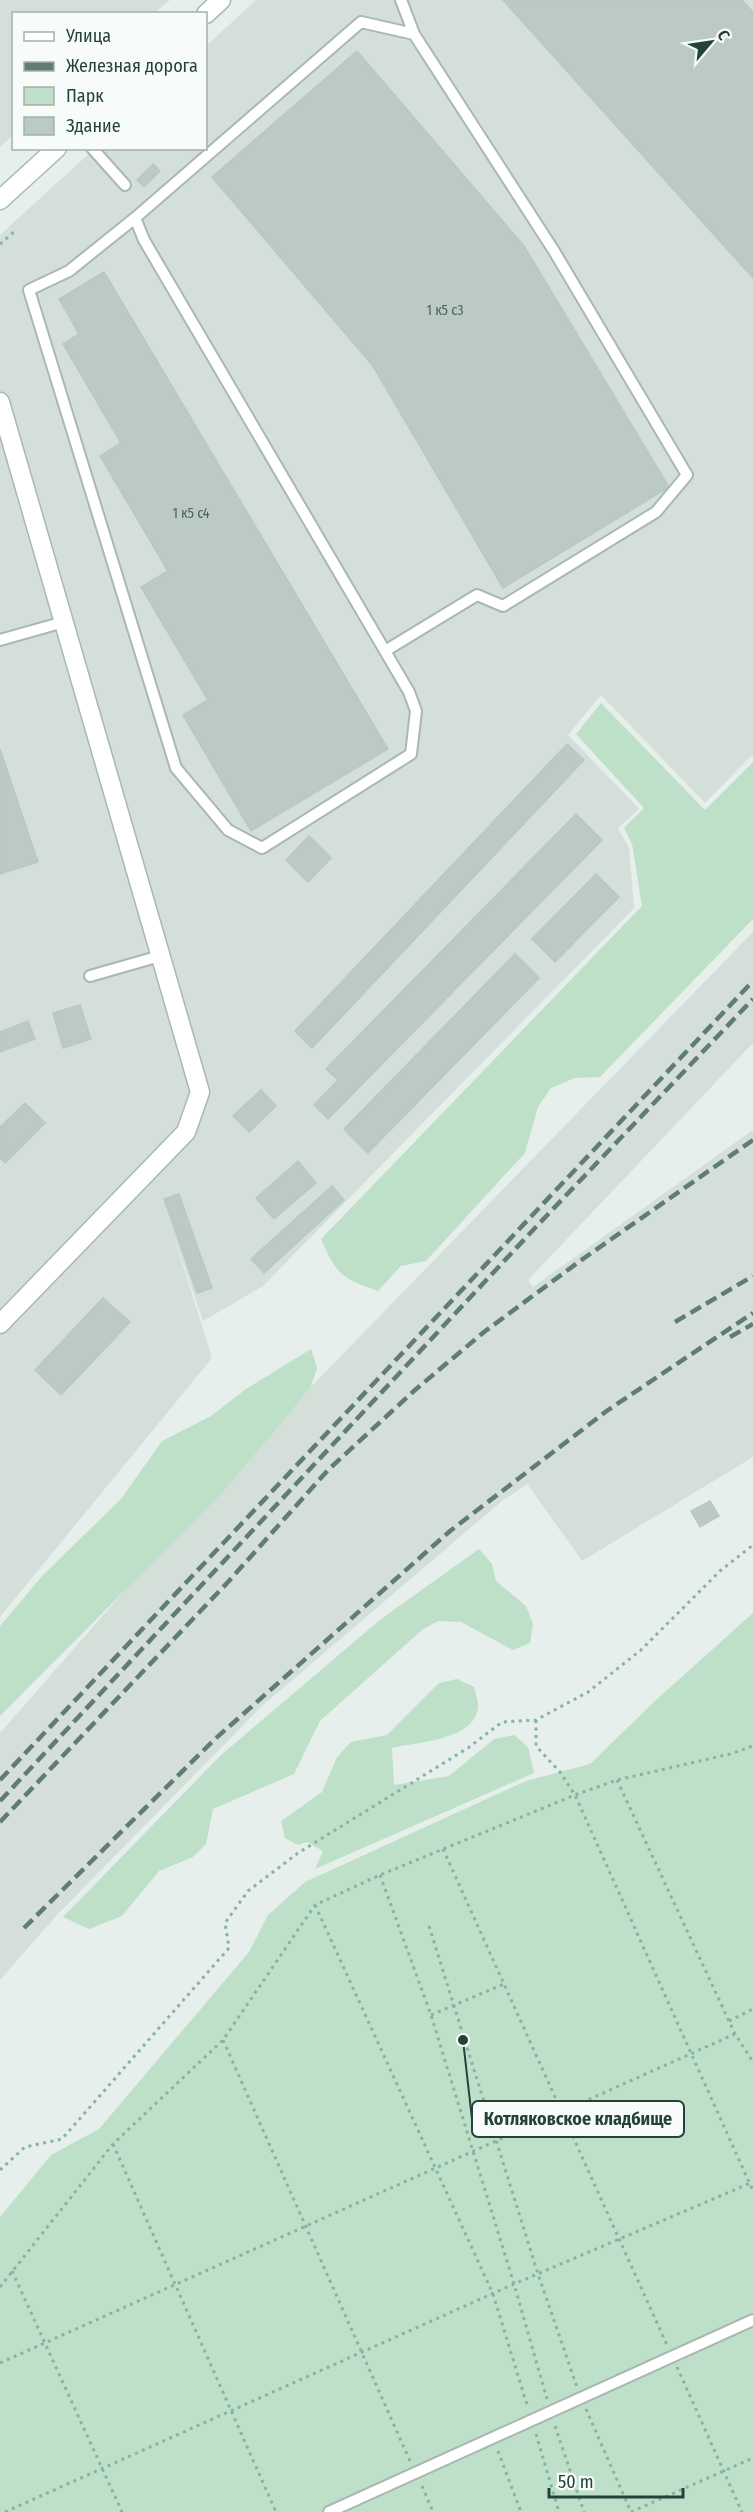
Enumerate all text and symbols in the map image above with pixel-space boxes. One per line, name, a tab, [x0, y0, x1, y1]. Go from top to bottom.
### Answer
legend	[12, 12, 207, 150]
north arrow	[681, 12, 741, 72]
text: Улица	[65, 25, 111, 47]
text: С	[713, 27, 734, 44]
text: Железная дорога	[66, 55, 198, 77]
text: Парк	[66, 85, 104, 107]
text: Здание	[66, 115, 121, 137]
house number: 1 к5 с3	[426, 302, 464, 319]
house number: 1 к5 с4	[172, 505, 210, 522]
callout: Котляковское кладбище	[472, 2101, 684, 2137]
text: Котляковское кладбище	[484, 2108, 672, 2130]
scale bar	[549, 2461, 682, 2499]
text: 50 m	[558, 2471, 594, 2493]

